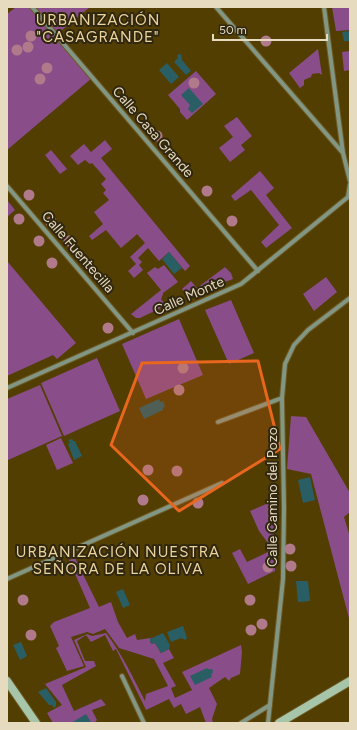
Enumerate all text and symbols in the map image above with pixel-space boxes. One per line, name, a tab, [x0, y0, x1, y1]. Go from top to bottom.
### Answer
district label: URBANIZACIÓN "CASAGRANDE"	[36, 11, 160, 46]
scale bar	[213, 16, 327, 42]
text: 50 m	[219, 23, 247, 37]
street label: Calle Casa Grande	[109, 83, 197, 181]
street label: Calle Fuentecilla	[38, 208, 118, 296]
street label: Calle Monte	[151, 273, 227, 319]
street label: Calle Camino del Pozo	[264, 427, 281, 567]
district label: URBANIZACIÓN NUESTRA SEÑORA DE LA OLIVA	[16, 543, 220, 578]

